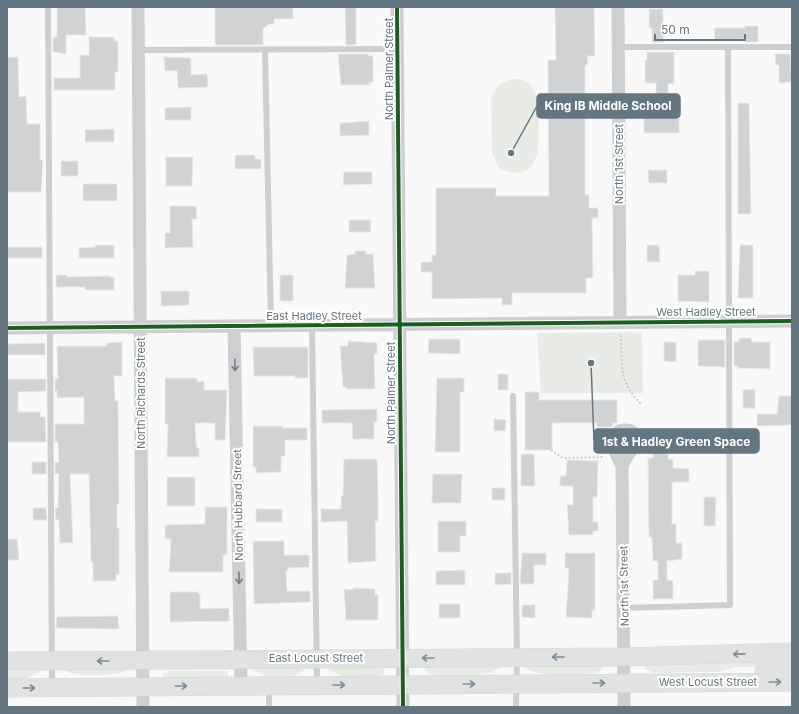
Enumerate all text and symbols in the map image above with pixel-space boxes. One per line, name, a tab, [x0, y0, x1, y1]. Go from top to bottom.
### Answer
scale bar	[655, 16, 745, 42]
street label: North Palmer Street	[382, 17, 396, 120]
text: 50 m	[661, 22, 690, 37]
callout: King IB Middle School	[537, 94, 680, 118]
text: King IB Middle School	[544, 98, 672, 113]
street label: North 1st Street	[612, 123, 626, 204]
street label: West Hadley Street	[656, 305, 756, 319]
street label: East Hadley Street	[266, 309, 362, 323]
street label: North Richards Street	[134, 337, 148, 449]
street label: North Palmer Street	[384, 341, 398, 444]
one-way arrow	[231, 358, 239, 371]
callout: 1st & Hadley Green Space	[594, 429, 759, 453]
text: 1st & Hadley Green Space	[602, 434, 750, 449]
street label: North Hubbard Street	[230, 449, 246, 561]
street label: North 1st Street	[616, 545, 632, 626]
one-way arrow	[236, 571, 243, 584]
one-way arrow	[733, 650, 746, 657]
street label: East Locust Street	[269, 651, 364, 665]
one-way arrow	[552, 653, 565, 661]
one-way arrow	[422, 654, 435, 662]
one-way arrow	[97, 657, 110, 665]
street label: West Locust Street	[659, 675, 758, 689]
one-way arrow	[768, 678, 781, 686]
one-way arrow	[592, 679, 605, 687]
one-way arrow	[462, 680, 475, 688]
one-way arrow	[332, 681, 345, 689]
one-way arrow	[174, 682, 187, 690]
one-way arrow	[22, 684, 35, 692]

